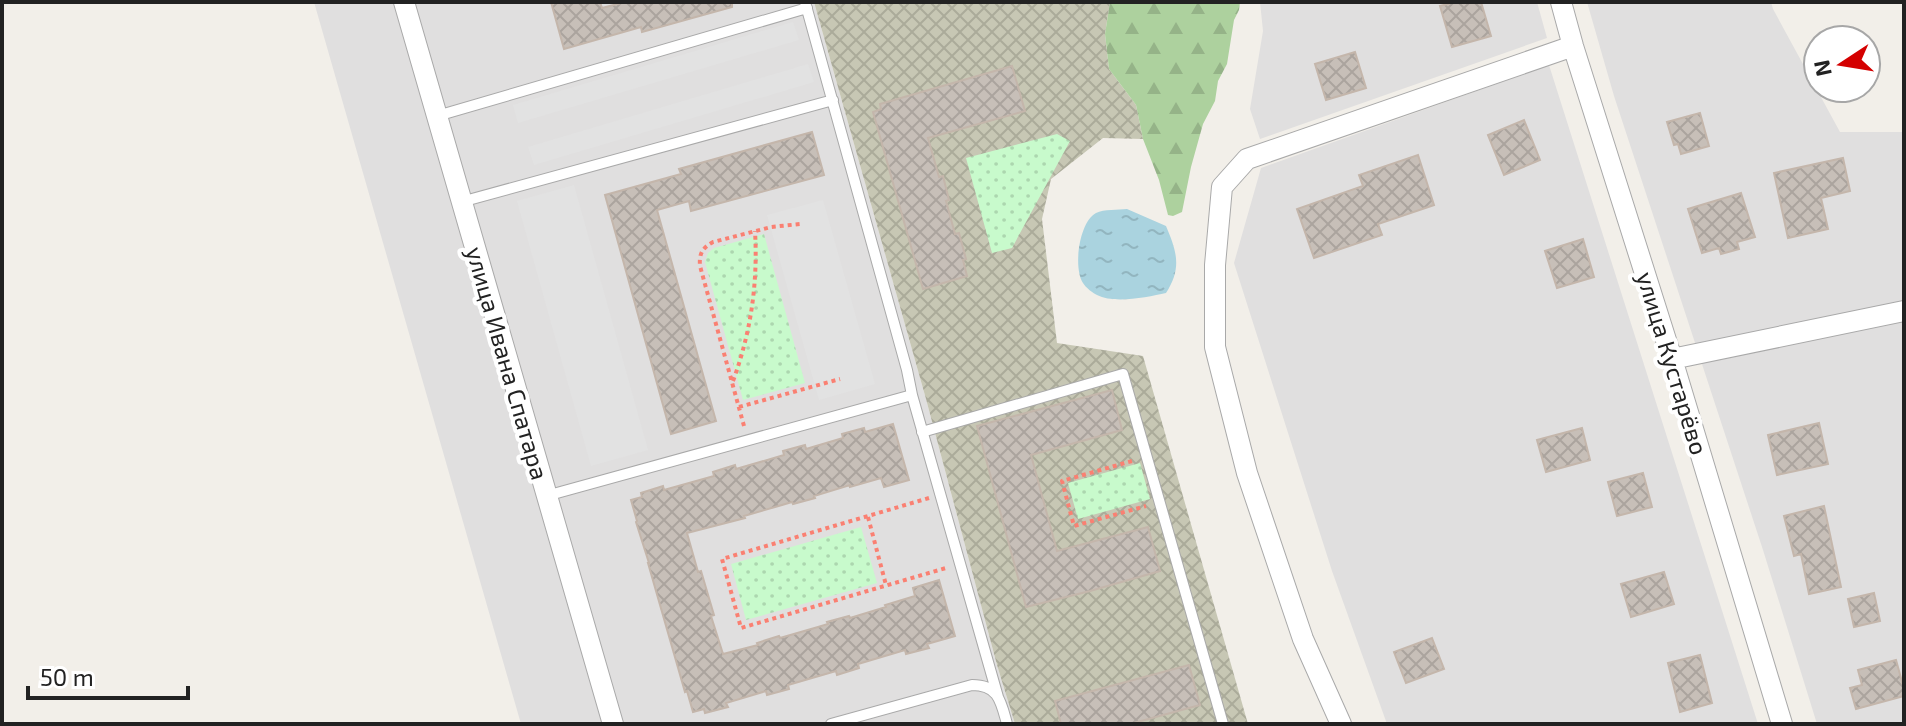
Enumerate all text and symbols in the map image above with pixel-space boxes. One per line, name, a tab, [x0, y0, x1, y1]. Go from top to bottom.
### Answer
north arrow	[1802, 24, 1882, 104]
text: N	[1807, 58, 1836, 79]
street label: улица Ивана Спатара	[460, 243, 555, 483]
street label: улица Кустарёво	[1630, 268, 1715, 458]
scale bar	[28, 650, 188, 700]
text: 50 m	[40, 662, 94, 691]

